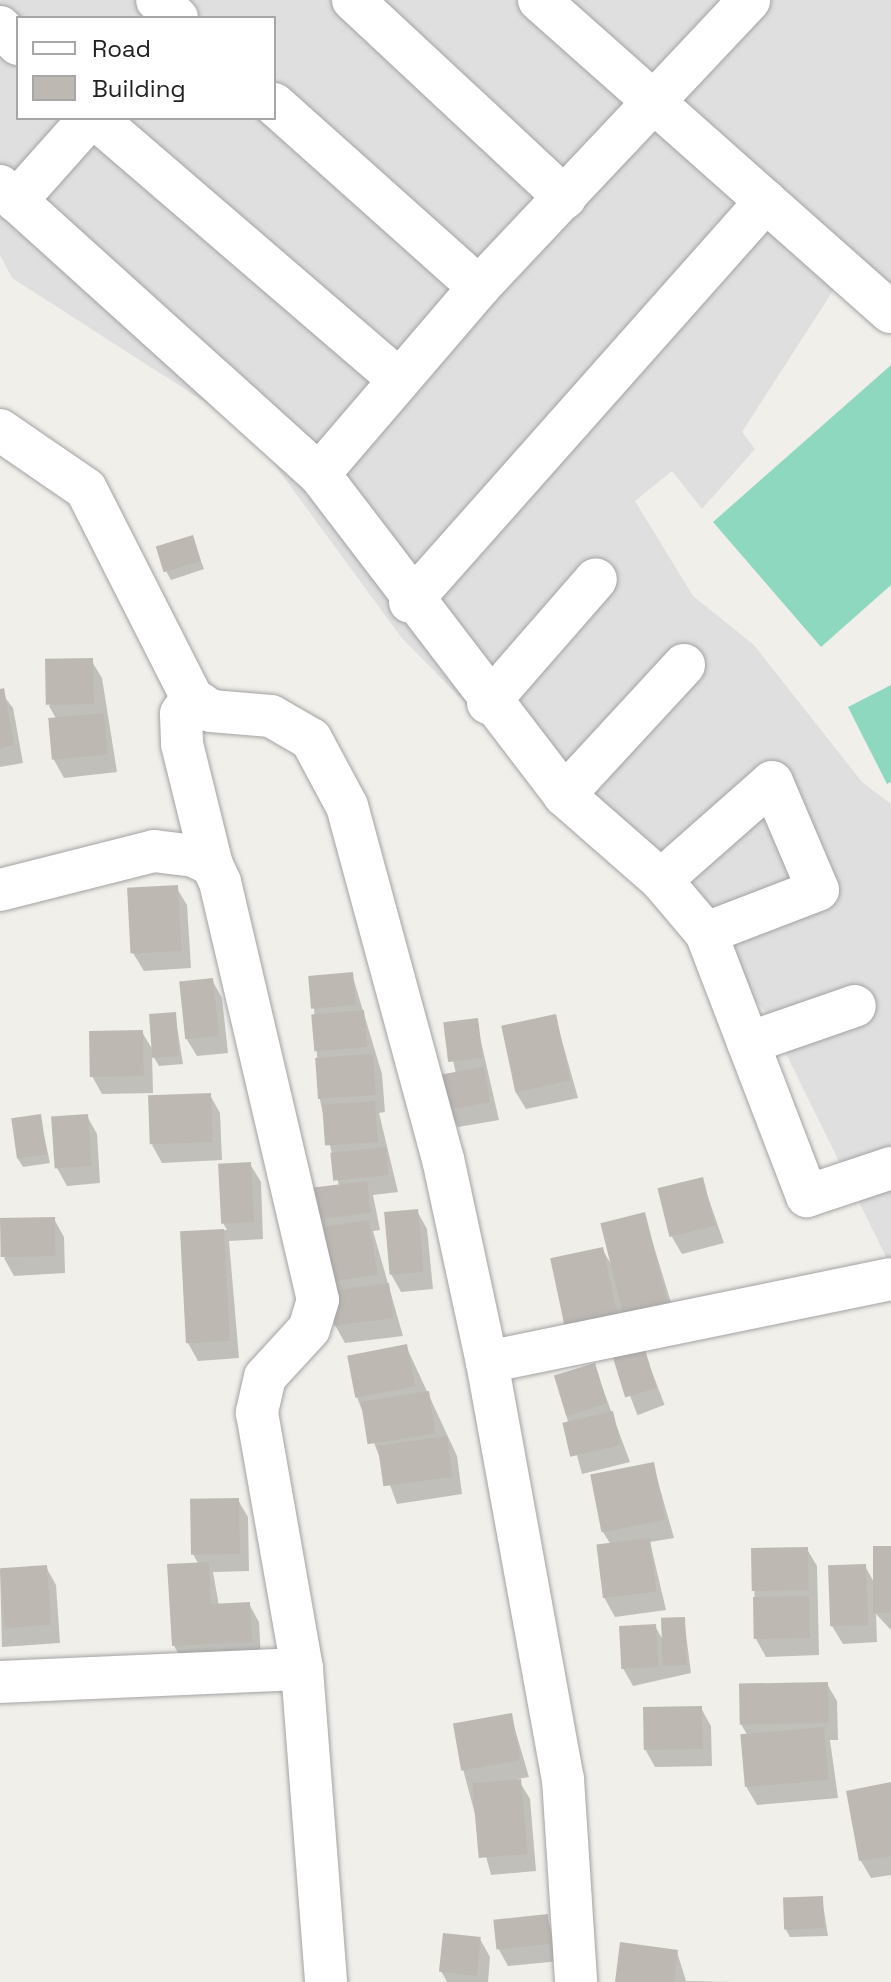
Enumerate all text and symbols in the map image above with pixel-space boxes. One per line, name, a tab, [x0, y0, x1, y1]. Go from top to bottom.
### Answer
legend	[16, 16, 276, 120]
text: Road	[92, 33, 151, 64]
text: Building	[92, 73, 186, 104]

